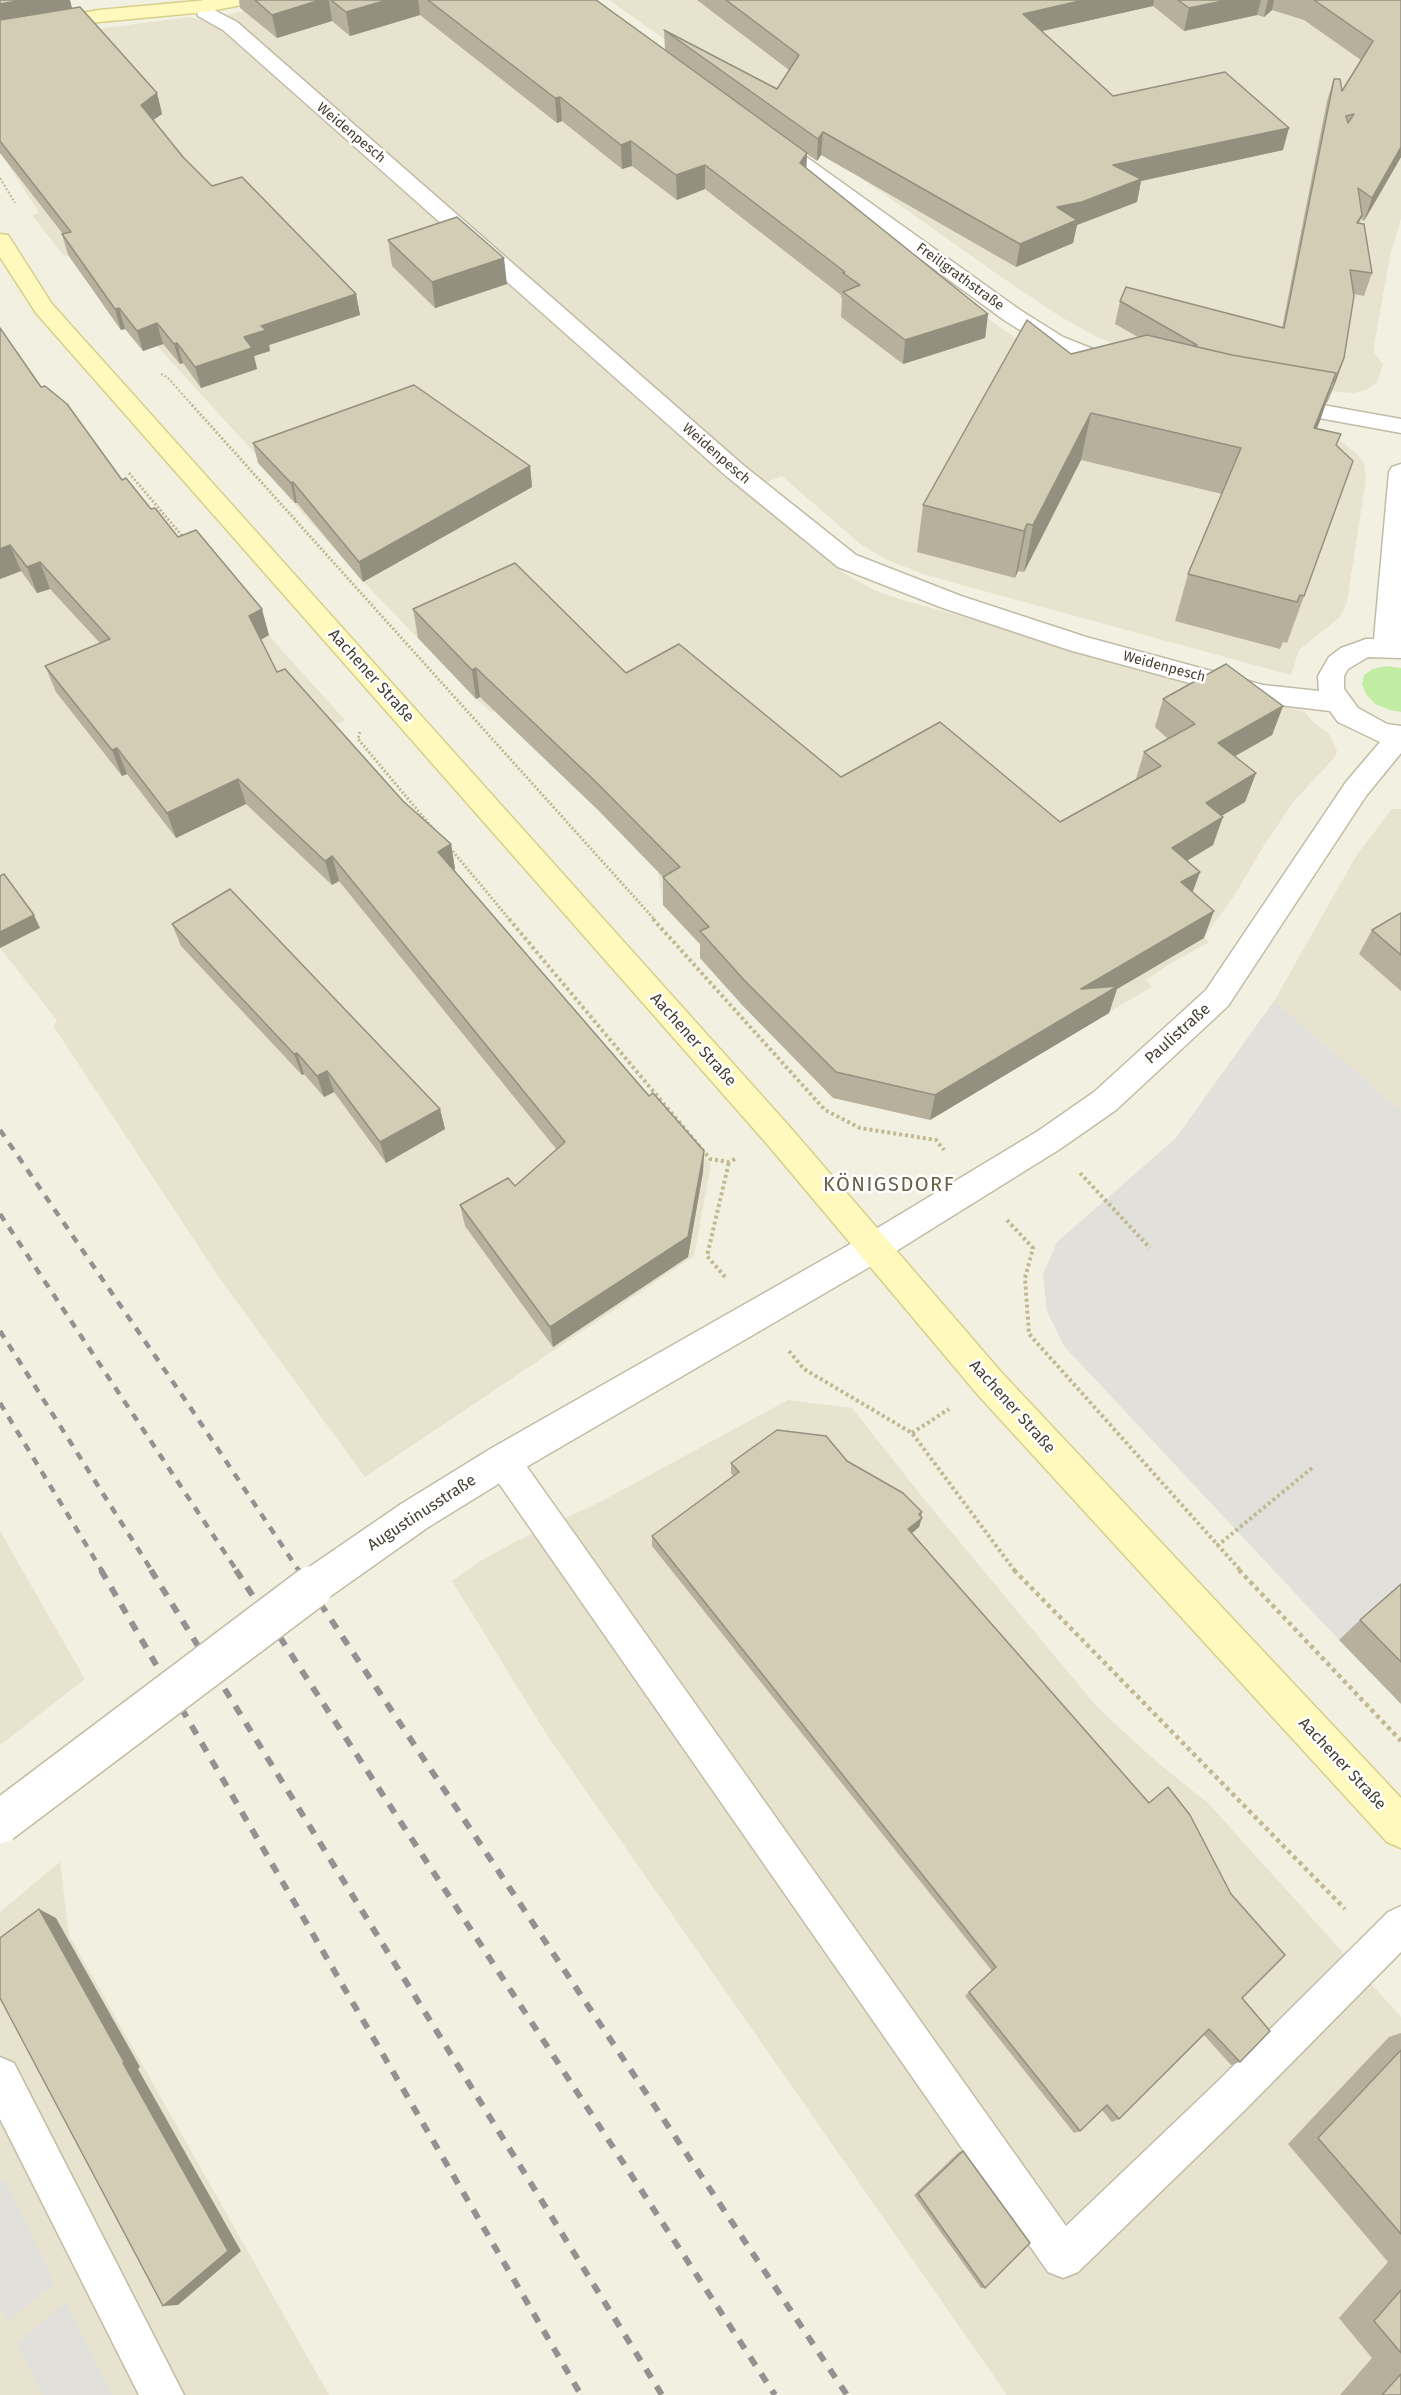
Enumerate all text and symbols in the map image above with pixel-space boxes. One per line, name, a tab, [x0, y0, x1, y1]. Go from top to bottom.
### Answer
street label: Weidenpesch	[313, 99, 389, 167]
street label: Freiligrathstraße	[913, 240, 1007, 314]
street label: Weidenpesch	[679, 420, 753, 488]
street label: Aachener Straße	[324, 625, 418, 727]
street label: Weidenpesch	[1121, 648, 1207, 686]
street label: Aachener Straße	[646, 989, 740, 1091]
street label: Paulistraße	[1141, 1000, 1215, 1068]
district label: KÖNIGSDORF	[823, 1173, 955, 1197]
street label: Aachener Straße	[965, 1356, 1059, 1458]
street label: Augustinusstraße	[364, 1471, 480, 1555]
street label: Aachener Straße	[1294, 1714, 1390, 1814]

